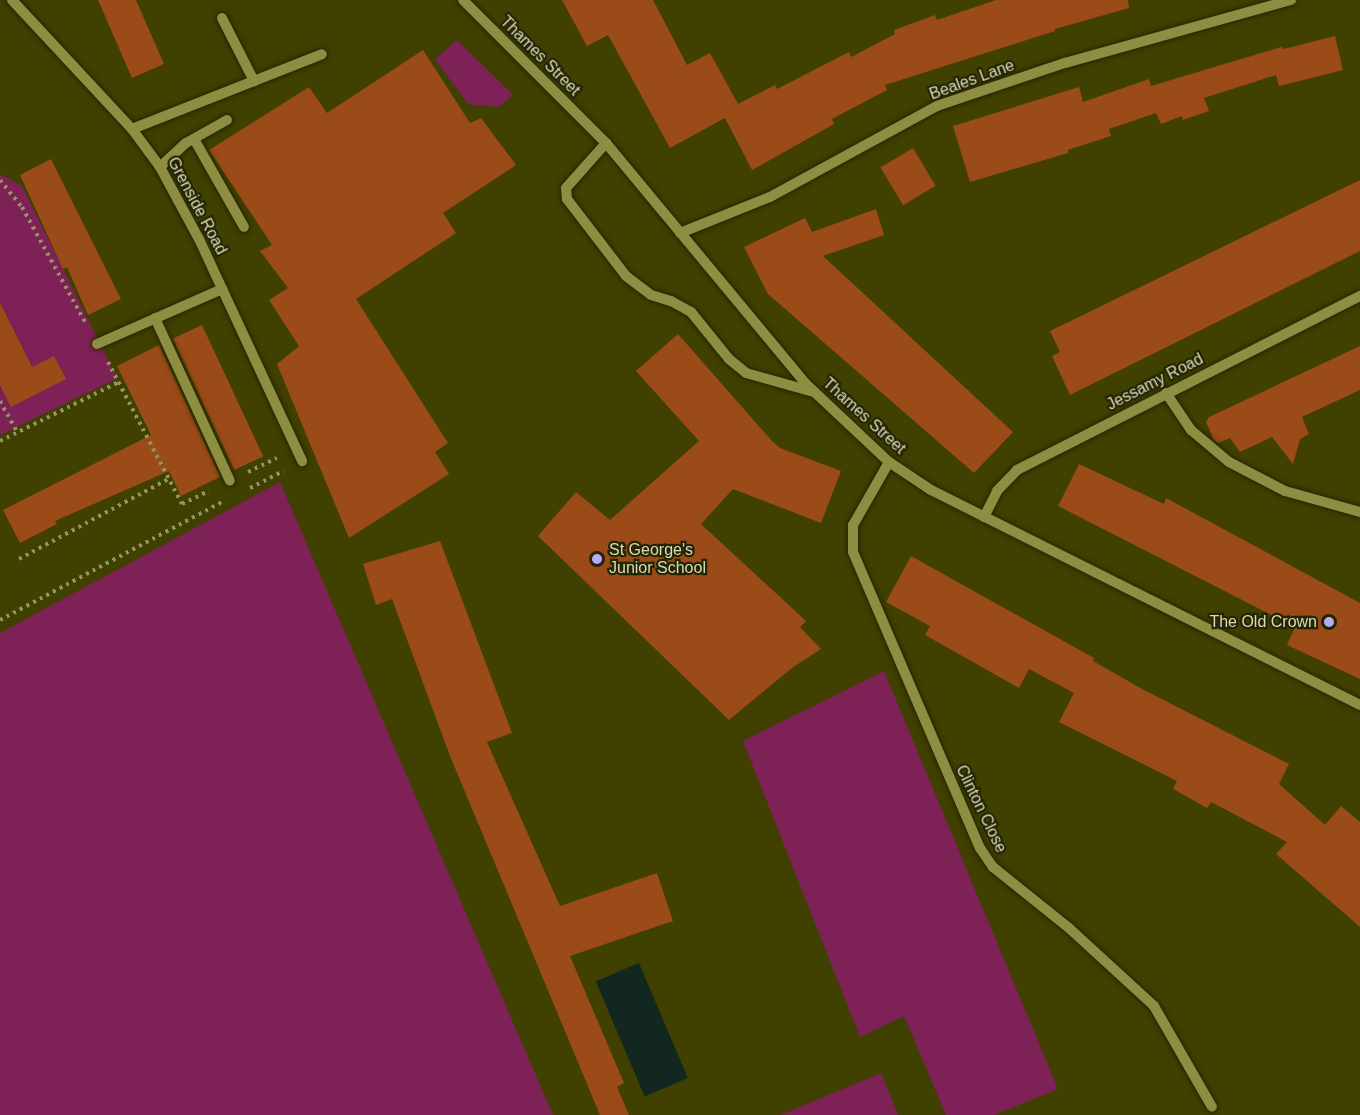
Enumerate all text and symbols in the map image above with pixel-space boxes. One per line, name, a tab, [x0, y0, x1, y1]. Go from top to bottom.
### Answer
street label: Thames Street	[496, 12, 584, 100]
street label: Beales Lane	[927, 56, 1017, 104]
street label: Grenside Road	[163, 154, 231, 258]
street label: Jessamy Road	[1103, 349, 1207, 415]
street label: Thames Street	[819, 374, 909, 458]
place label: St George's Junior School	[609, 540, 706, 578]
marker: St George's Junior School	[590, 552, 604, 566]
place label: The Old Crown	[1209, 612, 1317, 632]
marker: The Old Crown	[1322, 615, 1336, 629]
street label: Clinton Close	[952, 762, 1010, 856]

